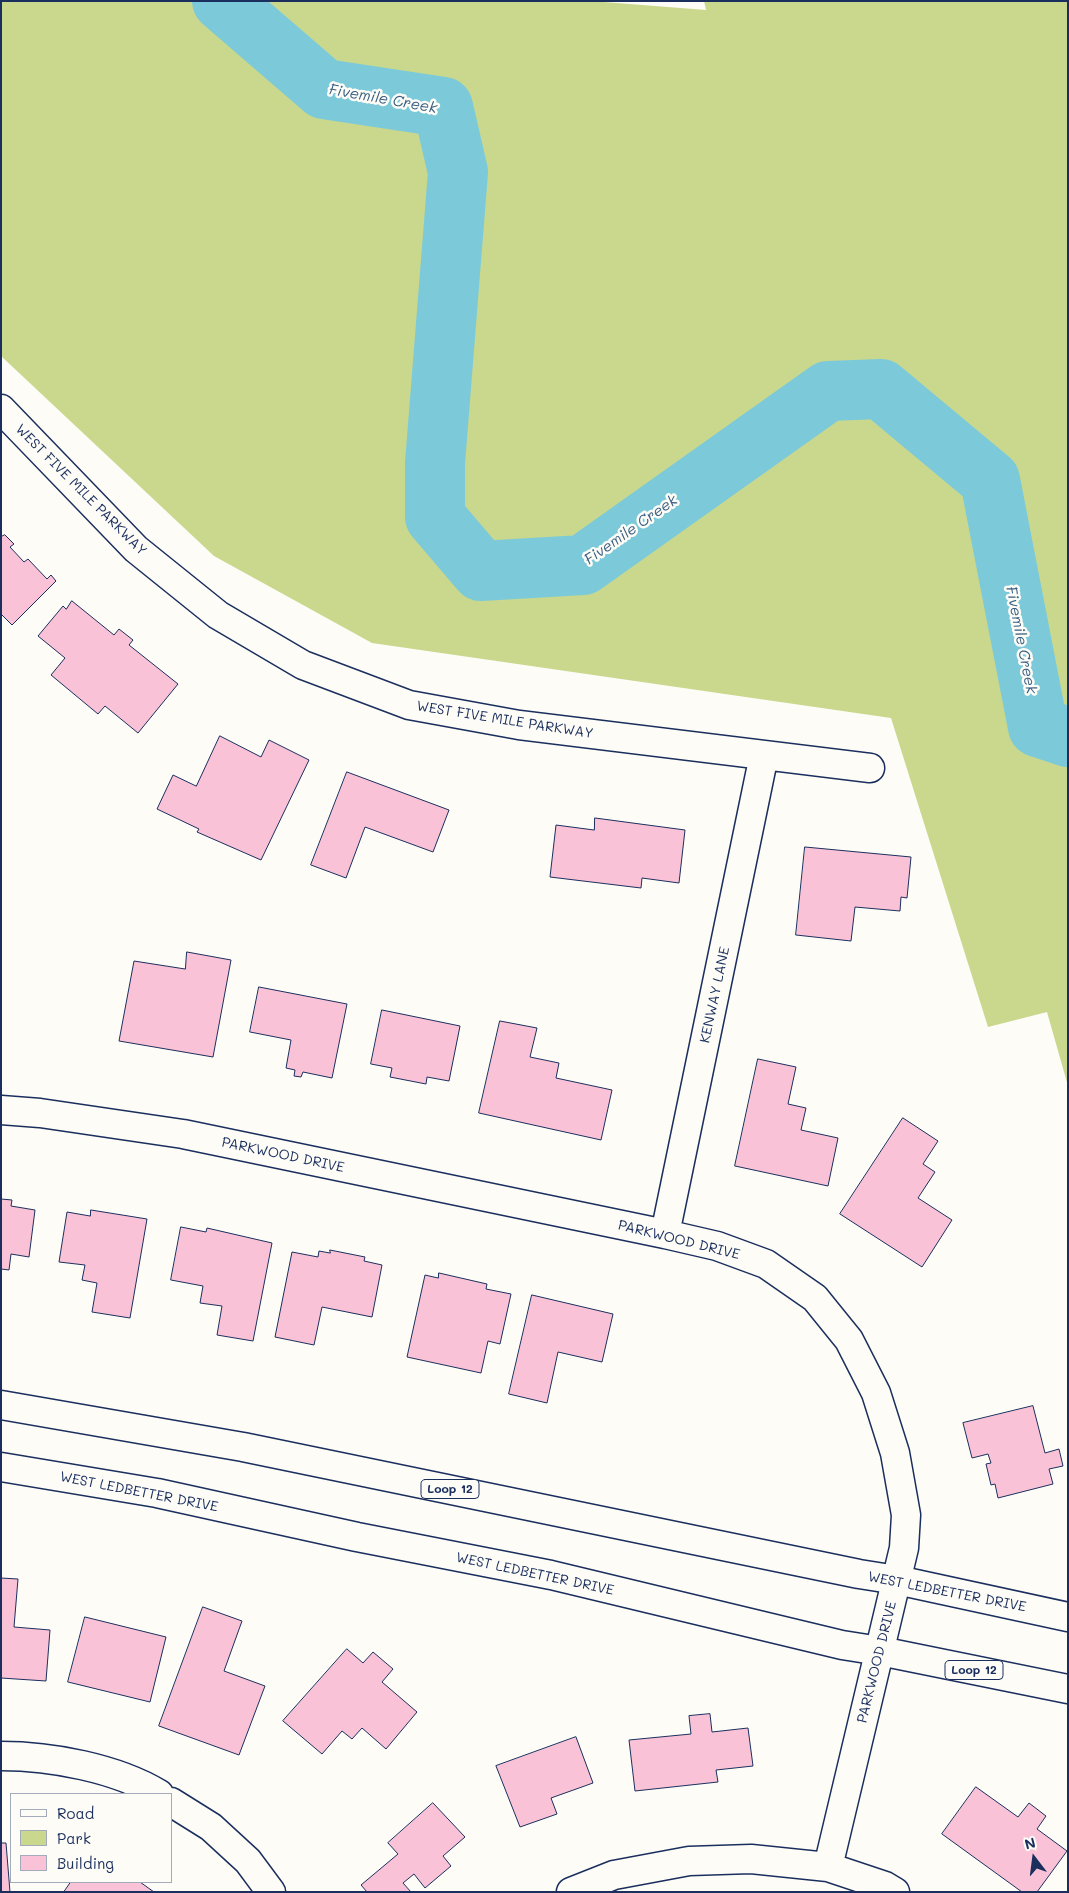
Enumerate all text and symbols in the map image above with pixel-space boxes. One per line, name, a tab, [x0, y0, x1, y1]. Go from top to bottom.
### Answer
water label: Fivemile Creek	[328, 81, 438, 117]
street label: WEST FIVE MILE PARKWAY	[12, 421, 150, 559]
water label: Fivemile Creek	[581, 491, 681, 569]
water label: Fivemile Creek	[1002, 585, 1040, 695]
street label: WEST FIVE MILE PARKWAY	[415, 698, 595, 742]
street label: KENWAY LANE	[697, 945, 733, 1045]
street label: PARKWOOD DRIVE	[220, 1134, 346, 1176]
street label: PARKWOOD DRIVE	[616, 1217, 742, 1263]
street label: WEST LEDBETTER DRIVE	[58, 1468, 220, 1516]
road number: Loop 12	[421, 1480, 479, 1498]
street label: WEST LEDBETTER DRIVE	[455, 1549, 615, 1599]
street label: WEST LEDBETTER DRIVE	[866, 1568, 1028, 1616]
street label: PARKWOOD DRIVE	[854, 1599, 900, 1725]
road number: Loop 12	[945, 1660, 1003, 1680]
legend	[10, 1793, 172, 1883]
text: Road	[57, 1803, 94, 1823]
text: Park	[57, 1828, 91, 1848]
text: N	[1022, 1832, 1038, 1854]
north arrow	[1009, 1833, 1059, 1883]
text: Building	[57, 1853, 114, 1873]

